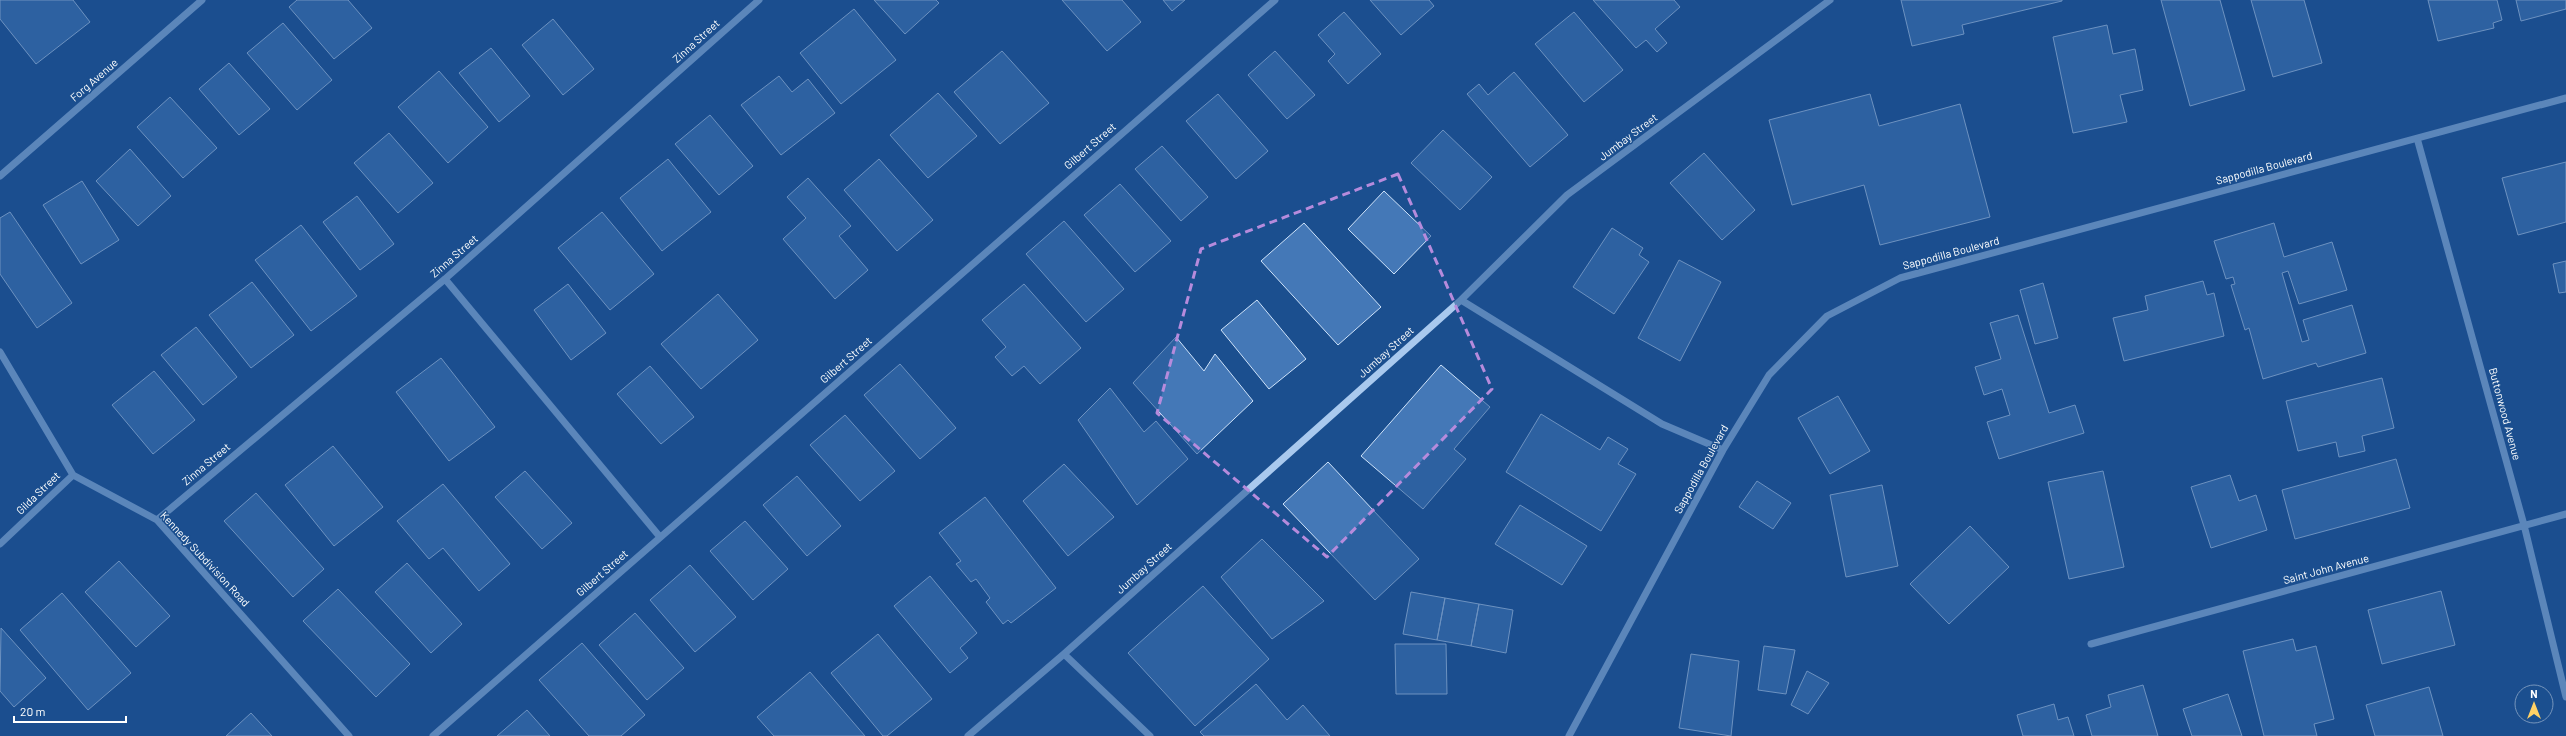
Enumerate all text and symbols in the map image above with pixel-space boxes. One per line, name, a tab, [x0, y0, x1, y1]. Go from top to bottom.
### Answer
street label: Zinna Street	[670, 16, 722, 65]
street label: Forg Avenue	[67, 55, 120, 104]
street label: Jumbay Street	[1596, 110, 1660, 163]
street label: Gilbert Street	[1061, 120, 1118, 172]
street label: Sappodilla Boulevard	[2214, 148, 2314, 187]
street label: Zinna Street	[427, 232, 480, 280]
street label: Sappodilla Boulevard	[1901, 233, 2001, 272]
street label: Jumbay Street	[1355, 323, 1416, 380]
street label: Gilbert Street	[817, 334, 874, 386]
street label: Buttonwood Avenue	[2487, 366, 2524, 462]
street label: Sappodilla Boulevard	[1671, 422, 1730, 515]
street label: Zinna Street	[179, 440, 232, 487]
street label: Gilda Street	[13, 469, 62, 517]
street label: Kennedy Subdivision Road	[158, 509, 253, 609]
street label: Jumbay Street	[1113, 539, 1174, 596]
street label: Gilbert Street	[573, 547, 630, 599]
street label: Saint John Avenue	[2282, 551, 2370, 586]
north arrow	[2514, 684, 2554, 724]
text: N	[2530, 687, 2538, 700]
scale bar	[14, 698, 126, 724]
text: 20 m	[20, 704, 46, 718]

